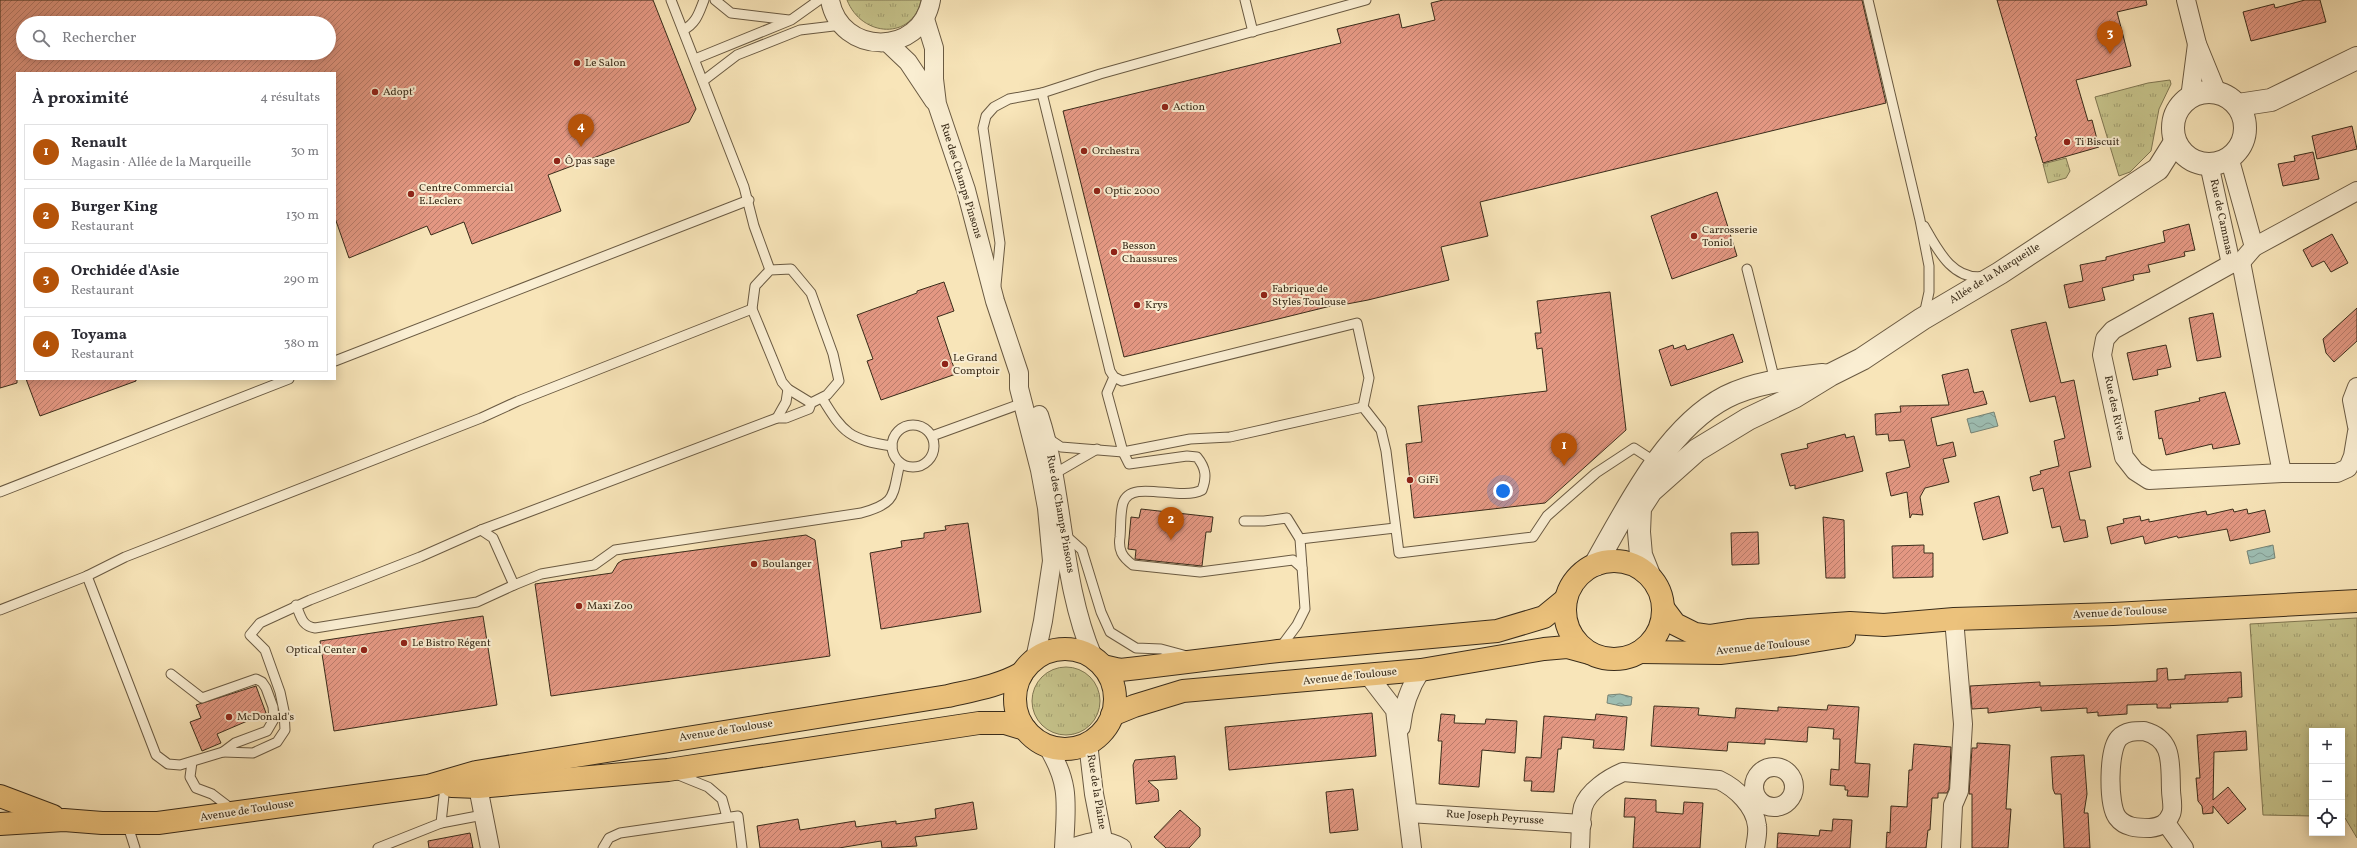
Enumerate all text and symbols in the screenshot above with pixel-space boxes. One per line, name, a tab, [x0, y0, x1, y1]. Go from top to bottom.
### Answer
search box	[16, 16, 336, 60]
pin: 3	[2097, 21, 2123, 54]
icon: search	[30, 27, 52, 49]
text: Rechercher	[62, 28, 136, 49]
place label: Le Salon	[585, 56, 626, 71]
marker: Le Salon	[572, 58, 582, 68]
place label: Adopt'	[383, 85, 415, 100]
text: À proximité	[32, 87, 129, 110]
marker: Adopt'	[370, 87, 380, 97]
text: 4 résultats	[260, 89, 320, 107]
place label: Action	[1173, 100, 1205, 115]
marker: Action	[1160, 102, 1170, 112]
pin: 4	[568, 114, 594, 147]
street label: Rue des Champs Pinsons	[936, 122, 986, 241]
text: Renault	[71, 133, 127, 154]
place label: Ti Biscuit	[2075, 135, 2120, 150]
marker: Ti Biscuit	[2062, 137, 2072, 147]
text: 1	[43, 143, 49, 161]
text: 30 m	[291, 143, 319, 161]
place label: Orchestra	[1092, 144, 1140, 159]
marker: Orchestra	[1079, 146, 1089, 156]
text: Magasin · Allée de la Marqueille	[71, 154, 251, 172]
place label: Ô pas sage	[565, 154, 615, 169]
marker: Ô pas sage	[552, 156, 562, 166]
street label: Rue de Cammas	[2206, 178, 2236, 257]
place label: Centre Commercial E.Leclerc	[419, 181, 513, 209]
place label: Optic 2000	[1105, 184, 1160, 199]
marker: Optic 2000	[1092, 186, 1102, 196]
marker: Centre Commercial E.Leclerc	[406, 189, 416, 199]
text: Burger King	[71, 197, 158, 218]
text: 2	[43, 207, 49, 225]
text: 130 m	[286, 207, 319, 225]
text: Restaurant	[71, 218, 134, 236]
place label: Carrosserie Toniol	[1702, 223, 1758, 251]
marker: Carrosserie Toniol	[1689, 231, 1699, 241]
place label: Besson Chaussures	[1122, 239, 1178, 267]
street label: Allée de la Marqueille	[1947, 240, 2043, 308]
marker: Besson Chaussures	[1109, 247, 1119, 257]
text: Orchidée d'Asie	[71, 261, 180, 282]
text: 3	[43, 271, 49, 289]
text: 290 m	[283, 271, 319, 289]
text: Restaurant	[71, 282, 134, 300]
place label: Fabrique de Styles Toulouse	[1272, 282, 1346, 310]
marker: Fabrique de Styles Toulouse	[1259, 290, 1269, 300]
place label: Krys	[1145, 298, 1168, 313]
marker: Krys	[1132, 300, 1142, 310]
text: Toyama	[71, 325, 127, 346]
text: 4	[42, 335, 50, 353]
text: 380 m	[284, 335, 319, 353]
text: Restaurant	[71, 346, 134, 364]
place label: Le Grand Comptoir	[953, 351, 1000, 379]
marker: Le Grand Comptoir	[940, 359, 950, 369]
street label: Rue des Rives	[2100, 374, 2128, 442]
pin: 1	[1551, 433, 1577, 466]
street label: Rue des Champs Pinsons	[1042, 454, 1078, 575]
place label: GiFi	[1418, 473, 1439, 488]
marker: GiFi	[1405, 475, 1415, 485]
your location	[1493, 481, 1513, 501]
pin: 2	[1158, 507, 1184, 540]
place label: Boulanger	[762, 557, 812, 572]
marker: Boulanger	[749, 559, 759, 569]
place label: Maxi Zoo	[587, 599, 633, 614]
marker: Maxi Zoo	[574, 601, 584, 611]
street label: Avenue de Toulouse	[2072, 603, 2168, 623]
street label: Avenue de Toulouse	[1715, 635, 1811, 659]
place label: Le Bistro Régent	[412, 636, 491, 651]
marker: Le Bistro Régent	[399, 638, 409, 648]
place label: Optical Center	[286, 643, 356, 658]
marker: Optical Center	[359, 645, 369, 655]
street label: Avenue de Toulouse	[1302, 665, 1398, 689]
place label: McDonald's	[237, 710, 295, 725]
marker: McDonald's	[224, 712, 234, 722]
street label: Avenue de Toulouse	[678, 716, 774, 746]
map controls	[2309, 728, 2345, 836]
button: +	[2309, 728, 2345, 764]
street label: Rue de la Plaine	[1083, 753, 1109, 831]
button: −	[2309, 764, 2345, 800]
street label: Avenue de Toulouse	[199, 796, 295, 826]
button: locate	[2309, 800, 2345, 836]
street label: Rue Joseph Peyrusse	[1446, 807, 1544, 829]

